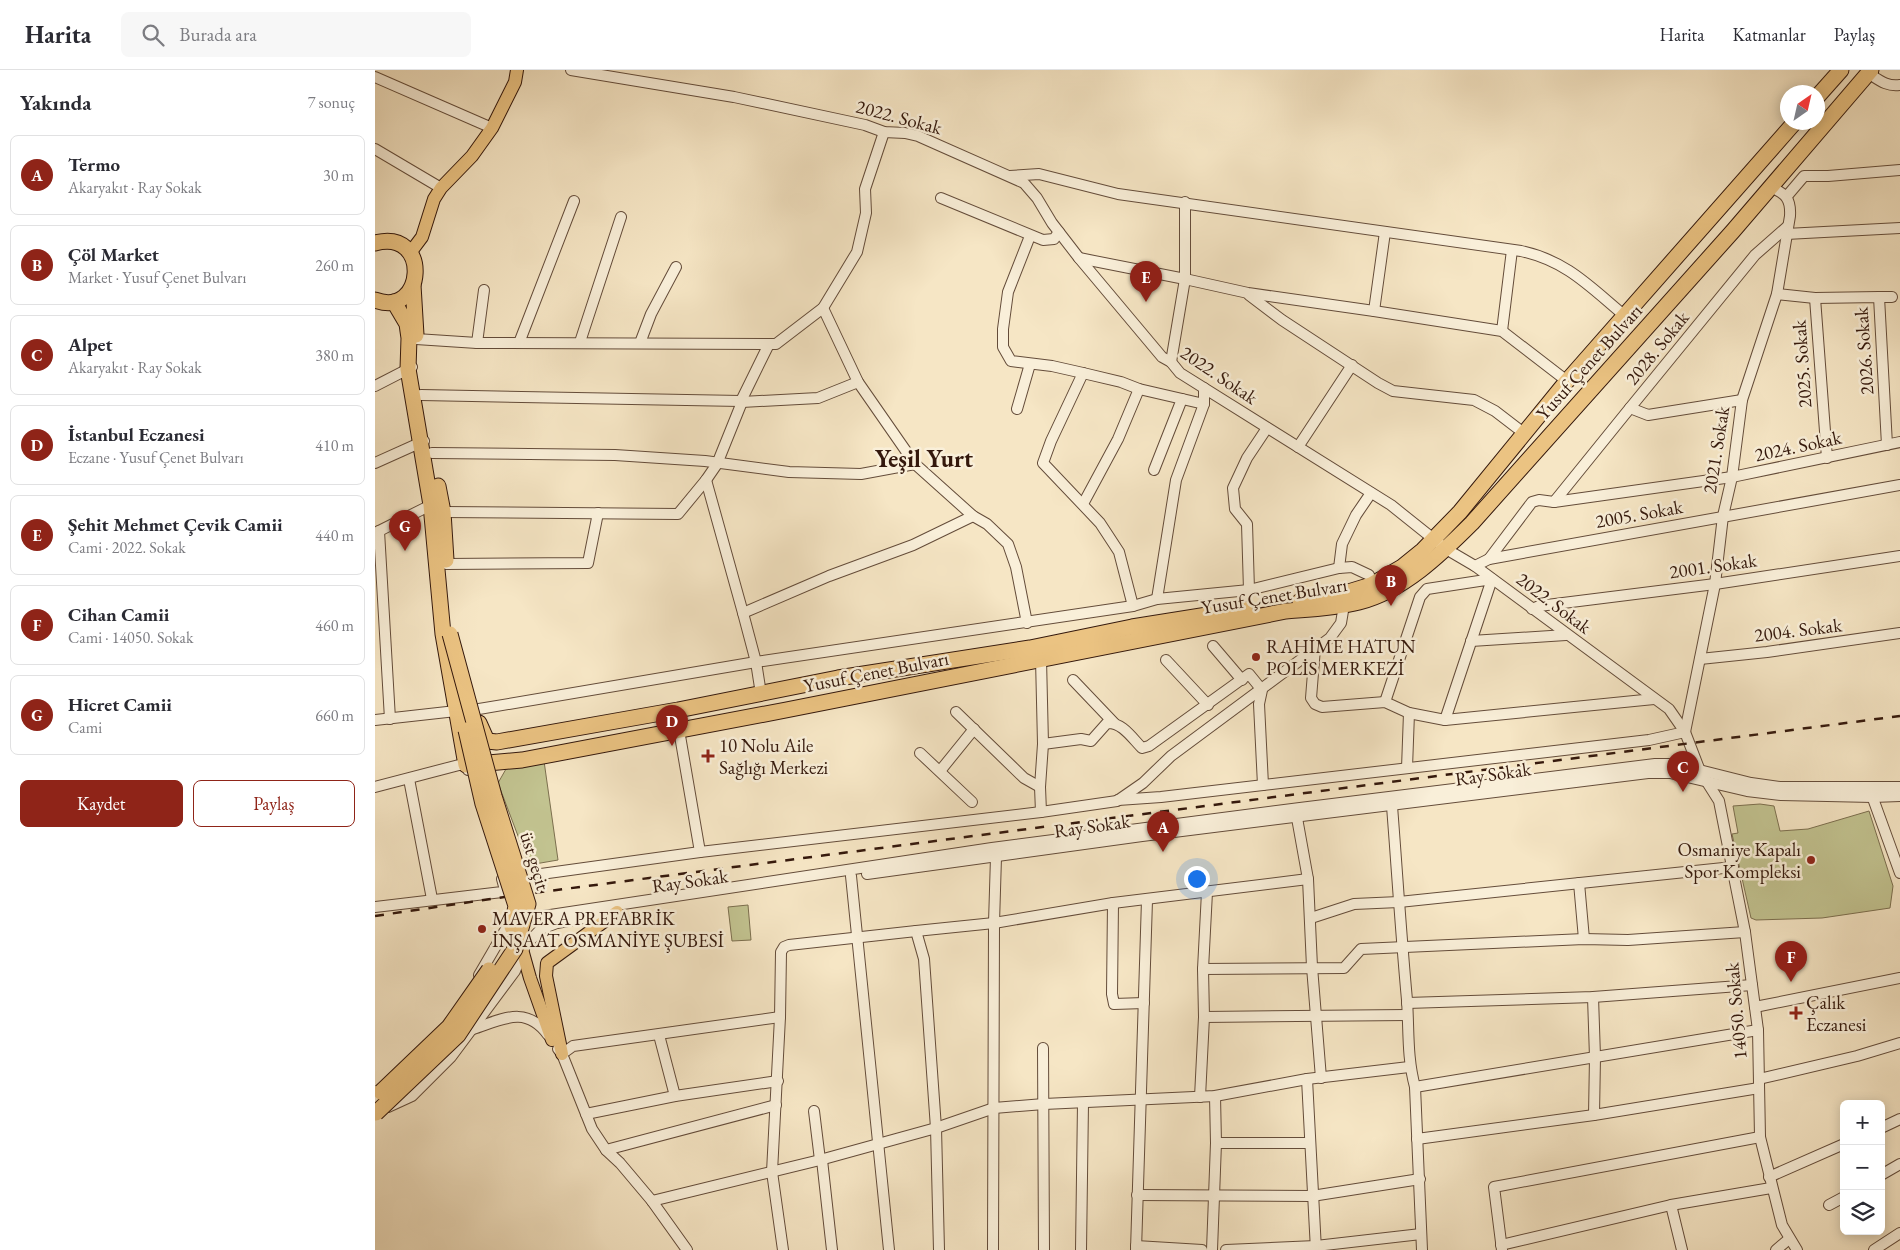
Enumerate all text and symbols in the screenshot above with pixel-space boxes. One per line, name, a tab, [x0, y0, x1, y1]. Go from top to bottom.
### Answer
search box	[121, 12, 471, 57]
text: Harita	[25, 19, 91, 50]
icon: search	[139, 21, 167, 49]
text: Burada ara	[179, 22, 257, 47]
text: Harita	[1659, 23, 1704, 46]
text: Katmanlar	[1732, 23, 1806, 46]
text: Paylaş	[1834, 23, 1875, 46]
north arrow	[1780, 85, 1825, 130]
text: Yakında	[20, 89, 91, 116]
text: 7 sonuç	[308, 92, 355, 113]
street label: 2022. Sokak	[853, 94, 946, 141]
text: Termo	[68, 152, 120, 177]
text: A	[31, 165, 43, 186]
text: 30 m	[323, 165, 354, 186]
text: Akaryakıt · Ray Sokak	[68, 177, 202, 198]
text: Çöl Market	[68, 242, 159, 267]
text: B	[32, 255, 42, 276]
text: 260 m	[315, 255, 354, 276]
pin: E	[1130, 261, 1162, 302]
text: Market · Yusuf Çenet Bulvarı	[68, 267, 246, 288]
street label: Yusuf Çenet Bulvarı	[1530, 299, 1648, 425]
street label: 2028. Sokak	[1620, 305, 1695, 390]
street label: 2026. Sokak	[1848, 305, 1880, 396]
street label: 2025. Sokak	[1786, 318, 1818, 409]
text: Alpet	[68, 332, 113, 357]
street label: 2022. Sokak	[1176, 340, 1263, 411]
text: C	[31, 345, 43, 366]
text: 380 m	[315, 345, 354, 366]
text: Akaryakıt · Ray Sokak	[68, 357, 202, 378]
street label: 2021. Sokak	[1697, 404, 1735, 495]
text: İstanbul Eczanesi	[68, 422, 205, 447]
street label: 2024. Sokak	[1752, 424, 1845, 467]
text: D	[31, 435, 43, 456]
text: 410 m	[315, 435, 354, 456]
district label: Yeşil Yurt	[875, 443, 973, 474]
text: Eczane · Yusuf Çenet Bulvarı	[68, 447, 244, 468]
street label: 2005. Sokak	[1593, 494, 1686, 534]
pin: G	[389, 510, 421, 551]
text: Şehit Mehmet Çevik Camii	[68, 512, 283, 537]
text: E	[32, 525, 42, 546]
text: 440 m	[315, 525, 354, 546]
text: Cami · 2022. Sokak	[68, 537, 186, 558]
street label: 2001. Sokak	[1668, 547, 1759, 585]
pin: B	[1375, 565, 1407, 606]
street label: 2022. Sokak	[1511, 567, 1598, 640]
street label: Yusuf Çenet Bulvarı	[1199, 572, 1349, 620]
text: Cihan Camii	[68, 602, 169, 627]
street label: 2004. Sokak	[1753, 612, 1844, 648]
text: F	[33, 615, 41, 636]
text: 460 m	[315, 615, 354, 636]
text: Cami · 14050. Sokak	[68, 627, 194, 648]
place label: RAHİME HATUN POLİS MERKEZİ	[1266, 634, 1415, 681]
street label: Yusuf Çenet Bulvarı	[801, 646, 951, 698]
marker: RAHİME HATUN POLİS MERKEZİ	[1250, 651, 1262, 663]
text: Hicret Camii	[68, 692, 172, 717]
text: G	[31, 705, 43, 726]
text: 660 m	[315, 705, 354, 726]
pin: D	[656, 705, 688, 746]
text: Cami	[68, 717, 102, 738]
place label: 10 Nolu Aile Sağlığı Merkezi	[719, 733, 829, 780]
marker: 10 Nolu Aile Sağlığı Merkezi	[701, 749, 715, 763]
pin: C	[1667, 751, 1699, 792]
street label: Ray Sokak	[1453, 756, 1534, 792]
button: Kaydet	[20, 780, 183, 827]
button: Paylaş	[193, 780, 355, 827]
street label: Ray Sokak	[1052, 808, 1133, 844]
pin: A	[1147, 811, 1179, 852]
street label: üst geçit	[514, 829, 556, 893]
place label: Osmaniye Kapalı Spor Kompleksi	[1677, 837, 1801, 884]
marker: Osmaniye Kapalı Spor Kompleksi	[1805, 854, 1817, 866]
street label: Ray Sokak	[650, 863, 731, 899]
your location	[1184, 866, 1210, 892]
place label: MAVERA PREFABRİK İNŞAAT OSMANİYE ŞUBESİ	[492, 906, 725, 953]
marker: MAVERA PREFABRİK İNŞAAT OSMANİYE ŞUBESİ	[476, 923, 488, 935]
pin: F	[1775, 941, 1807, 982]
street label: 14050. Sokak	[1719, 960, 1753, 1060]
place label: Çalık Eczanesi	[1806, 990, 1867, 1037]
marker: Çalık Eczanesi	[1790, 1007, 1802, 1019]
map controls	[1840, 1100, 1885, 1235]
button: +	[1840, 1100, 1885, 1145]
button: −	[1840, 1145, 1885, 1190]
button: layers	[1840, 1190, 1885, 1235]

